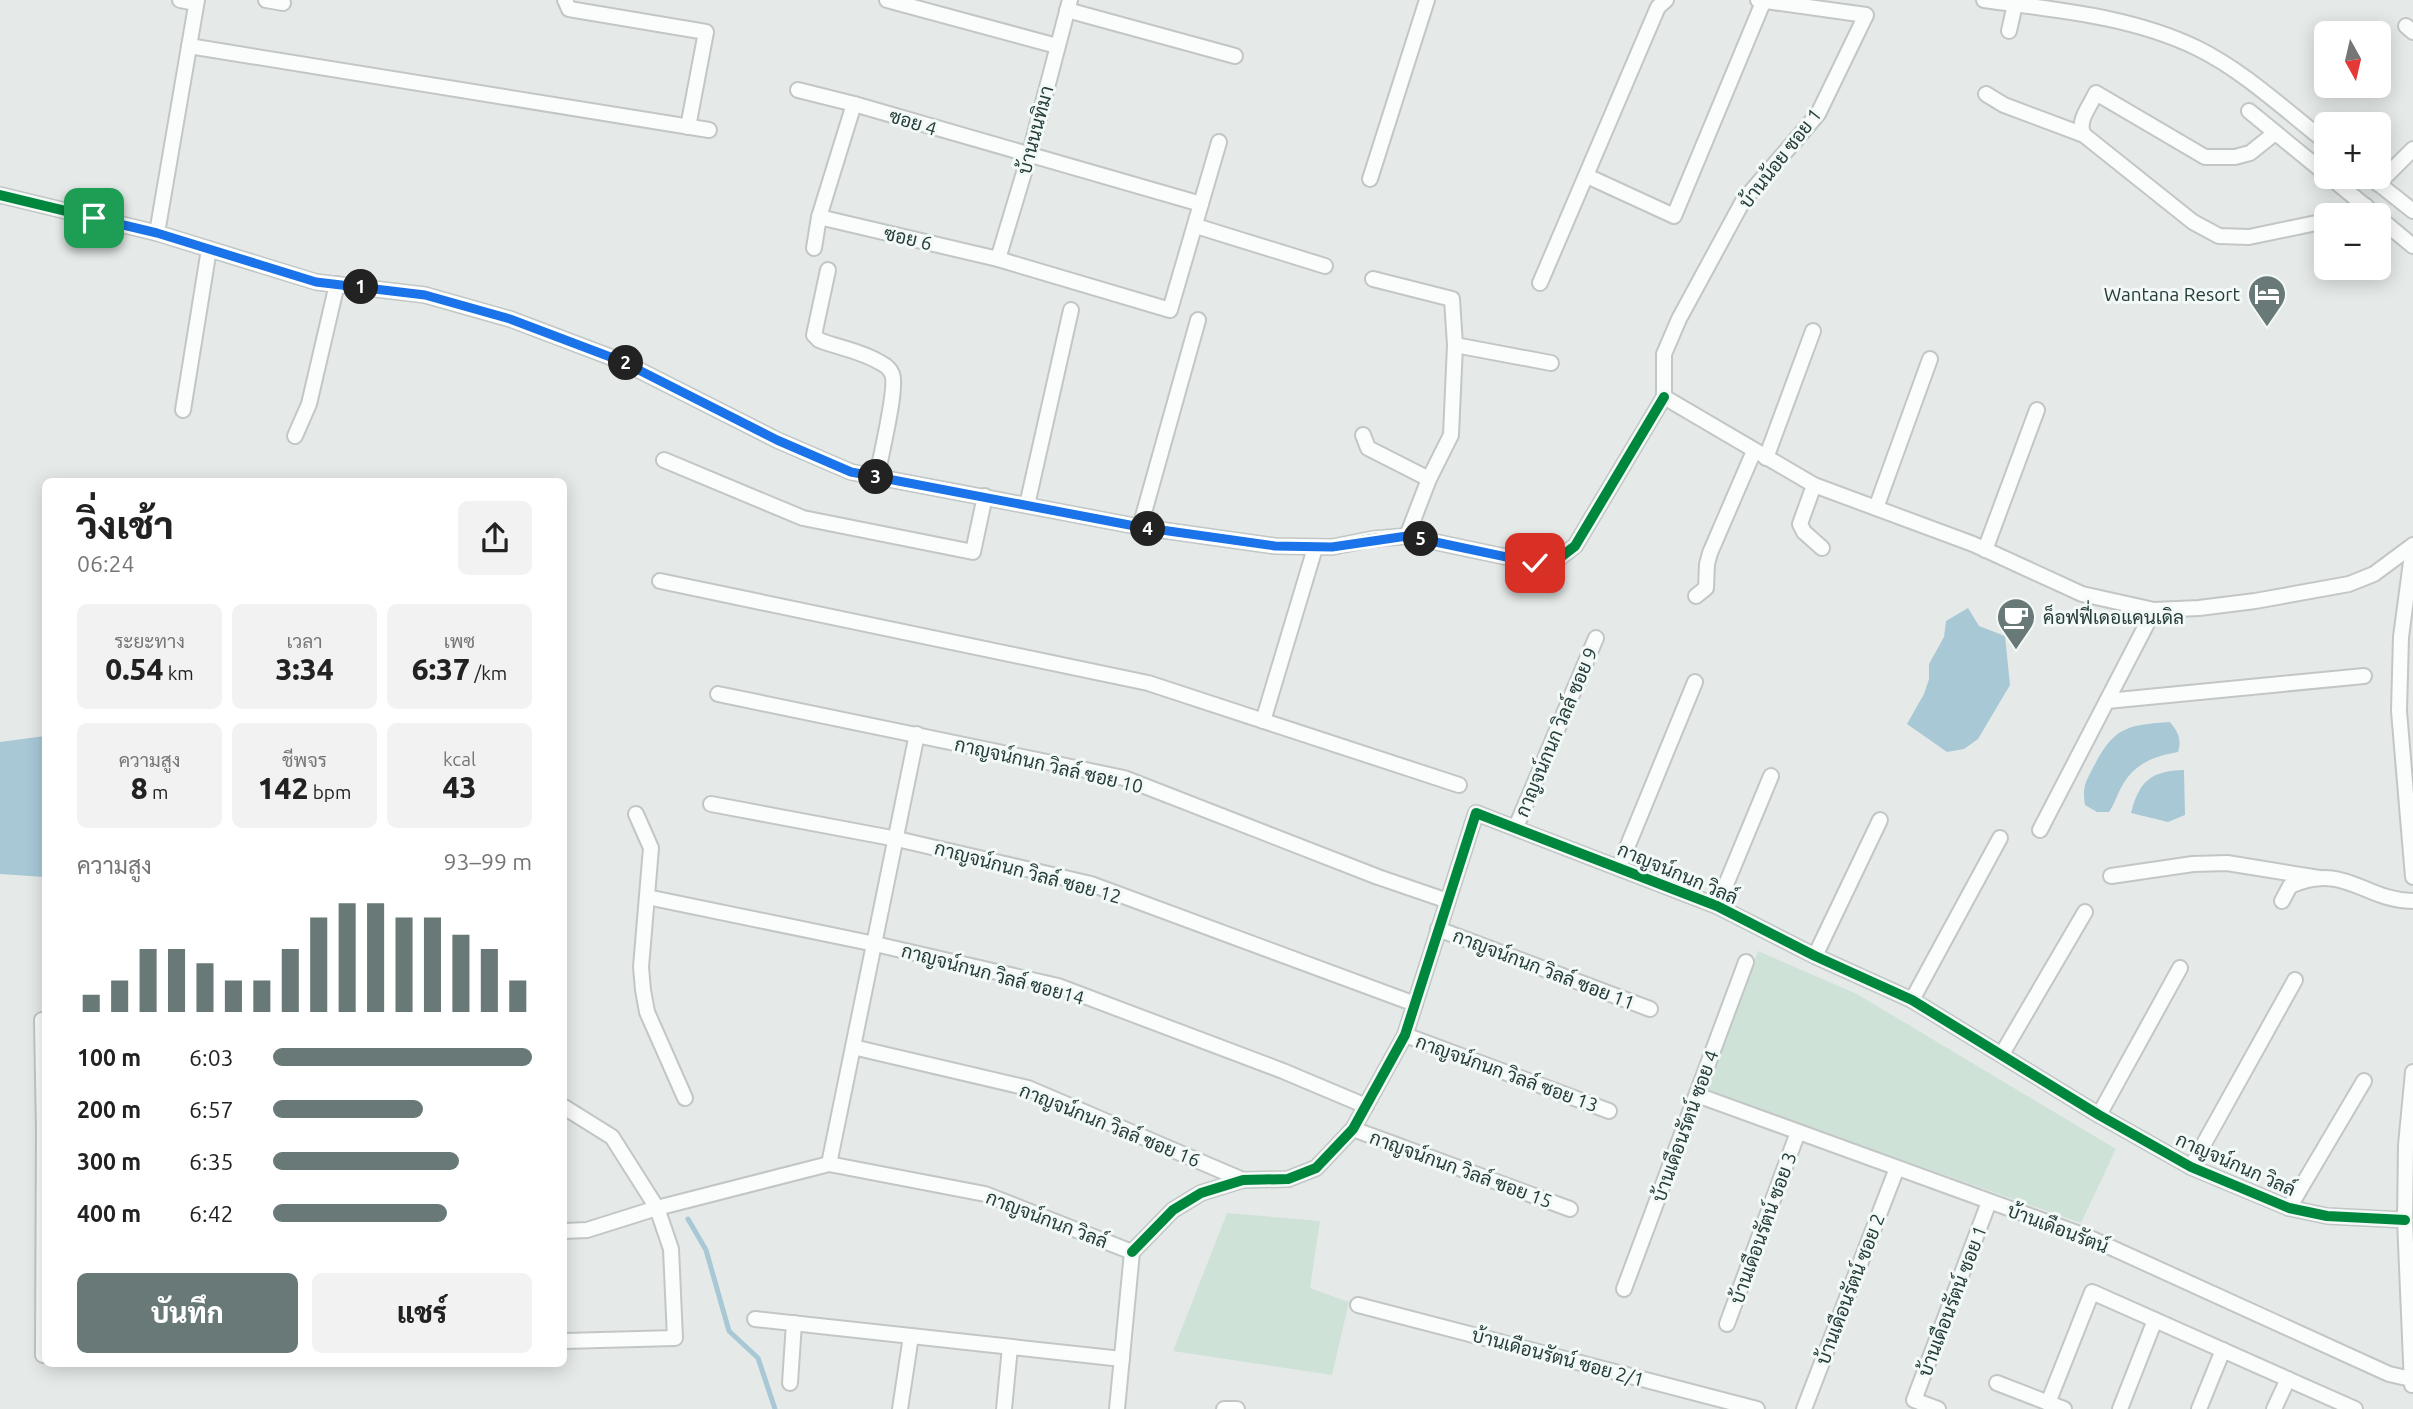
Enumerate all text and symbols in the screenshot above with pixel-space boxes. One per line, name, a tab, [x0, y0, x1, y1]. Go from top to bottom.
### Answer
north arrow	[2314, 21, 2390, 98]
map controls	[2314, 21, 2391, 280]
street label: บ้านนนทิมา	[1013, 83, 1057, 177]
street label: ซอย 4	[886, 104, 940, 140]
street label: บ้านน้อย ซอย 1	[1734, 104, 1826, 212]
button: +	[2314, 112, 2391, 189]
pin	[64, 188, 124, 248]
icon: arrive	[75, 199, 113, 237]
button: −	[2314, 203, 2391, 280]
street label: ซอย 6	[882, 222, 934, 254]
pin: 1	[344, 270, 378, 304]
hotel icon: Wantana Resort	[2246, 273, 2288, 328]
text: 1	[355, 275, 366, 297]
place label: Wantana Resort	[2104, 283, 2241, 305]
pin: 2	[608, 346, 644, 380]
text: 2	[620, 351, 631, 373]
pin: 3	[858, 460, 894, 494]
text: 3	[870, 465, 881, 487]
button: share	[458, 501, 532, 575]
text: วิ่งเช้า	[77, 504, 174, 546]
pin: 4	[1130, 512, 1166, 546]
text: 4	[1142, 517, 1153, 539]
pin: 5	[1404, 522, 1438, 556]
text: 5	[1415, 527, 1426, 549]
pin	[1505, 533, 1565, 593]
icon: check	[1516, 544, 1554, 582]
text: 06:24	[77, 551, 135, 576]
cafe icon: ค็อฟฟี่เดอแคนเดิล	[1995, 596, 2037, 651]
place label: ค็อฟฟี่เดอแคนเดิล	[2043, 600, 2184, 628]
text: ระยะทาง	[114, 630, 185, 652]
text: เวลา	[287, 630, 322, 652]
text: เพซ	[444, 630, 475, 652]
street label: กาญจน์กนก วิลล์ ซอย 9	[1509, 644, 1603, 820]
text: 0.54	[105, 652, 163, 686]
text: 3:34	[275, 652, 334, 686]
text: 6:37	[412, 652, 470, 686]
text: km	[163, 662, 194, 684]
text: /km	[470, 662, 507, 684]
street label: กาญจน์กนก วิลล์ ซอย 10	[952, 732, 1146, 798]
text: kcal	[443, 748, 476, 770]
text: ความสูง	[119, 749, 180, 771]
text: ชีพจร	[282, 749, 327, 771]
text: 43	[443, 770, 476, 804]
text: 8	[131, 771, 148, 805]
text: 142	[258, 771, 308, 805]
text: m	[148, 781, 168, 803]
text: bpm	[308, 781, 351, 803]
street label: กาญจน์กนก วิลล์ ซอย 12	[932, 835, 1124, 909]
street label: กาญจน์กนก วิลล์	[1614, 837, 1742, 909]
text: 93–99 m	[444, 849, 532, 874]
text: ความสูง	[77, 853, 152, 878]
street label: กาญจน์กนก วิลล์ ซอย 11	[1450, 923, 1638, 1015]
street label: กาญจน์กนก วิลล์ ซอย14	[899, 938, 1087, 1010]
street label: กาญจน์กนก วิลล์ ซอย 13	[1412, 1029, 1602, 1117]
text: 100 m	[77, 1045, 141, 1070]
text: 6:03	[189, 1045, 234, 1070]
street label: บ้านเดือนรัตน์ ซอย 4	[1646, 1047, 1723, 1205]
street label: กาญจน์กนก วิลล์ ซอย 16	[1016, 1078, 1204, 1172]
text: 200 m	[77, 1097, 141, 1122]
text: 6:57	[189, 1097, 234, 1122]
street label: กาญจน์กนก วิลล์ ซอย 15	[1366, 1125, 1556, 1213]
street label: กาญจน์กนก วิลล์	[2172, 1127, 2300, 1201]
text: 300 m	[77, 1149, 141, 1174]
text: 6:35	[189, 1149, 234, 1174]
street label: บ้านเดือนรัตน์ ซอย 3	[1724, 1149, 1801, 1307]
street label: กาญจน์กนก วิลล์	[983, 1185, 1111, 1253]
street label: บ้านเดือนรัตน์	[2004, 1198, 2112, 1257]
text: 400 m	[77, 1201, 141, 1226]
text: 6:42	[189, 1201, 234, 1226]
street label: บ้านเดือนรัตน์ ซอย 2	[1810, 1210, 1889, 1368]
street label: บ้านเดือนรัตน์ ซอย 1	[1912, 1222, 1991, 1380]
button: บันทึก	[77, 1273, 298, 1353]
button: แชร์	[312, 1273, 532, 1353]
street label: บ้านเดือนรัตน์ ซอย 2/1	[1469, 1322, 1647, 1391]

